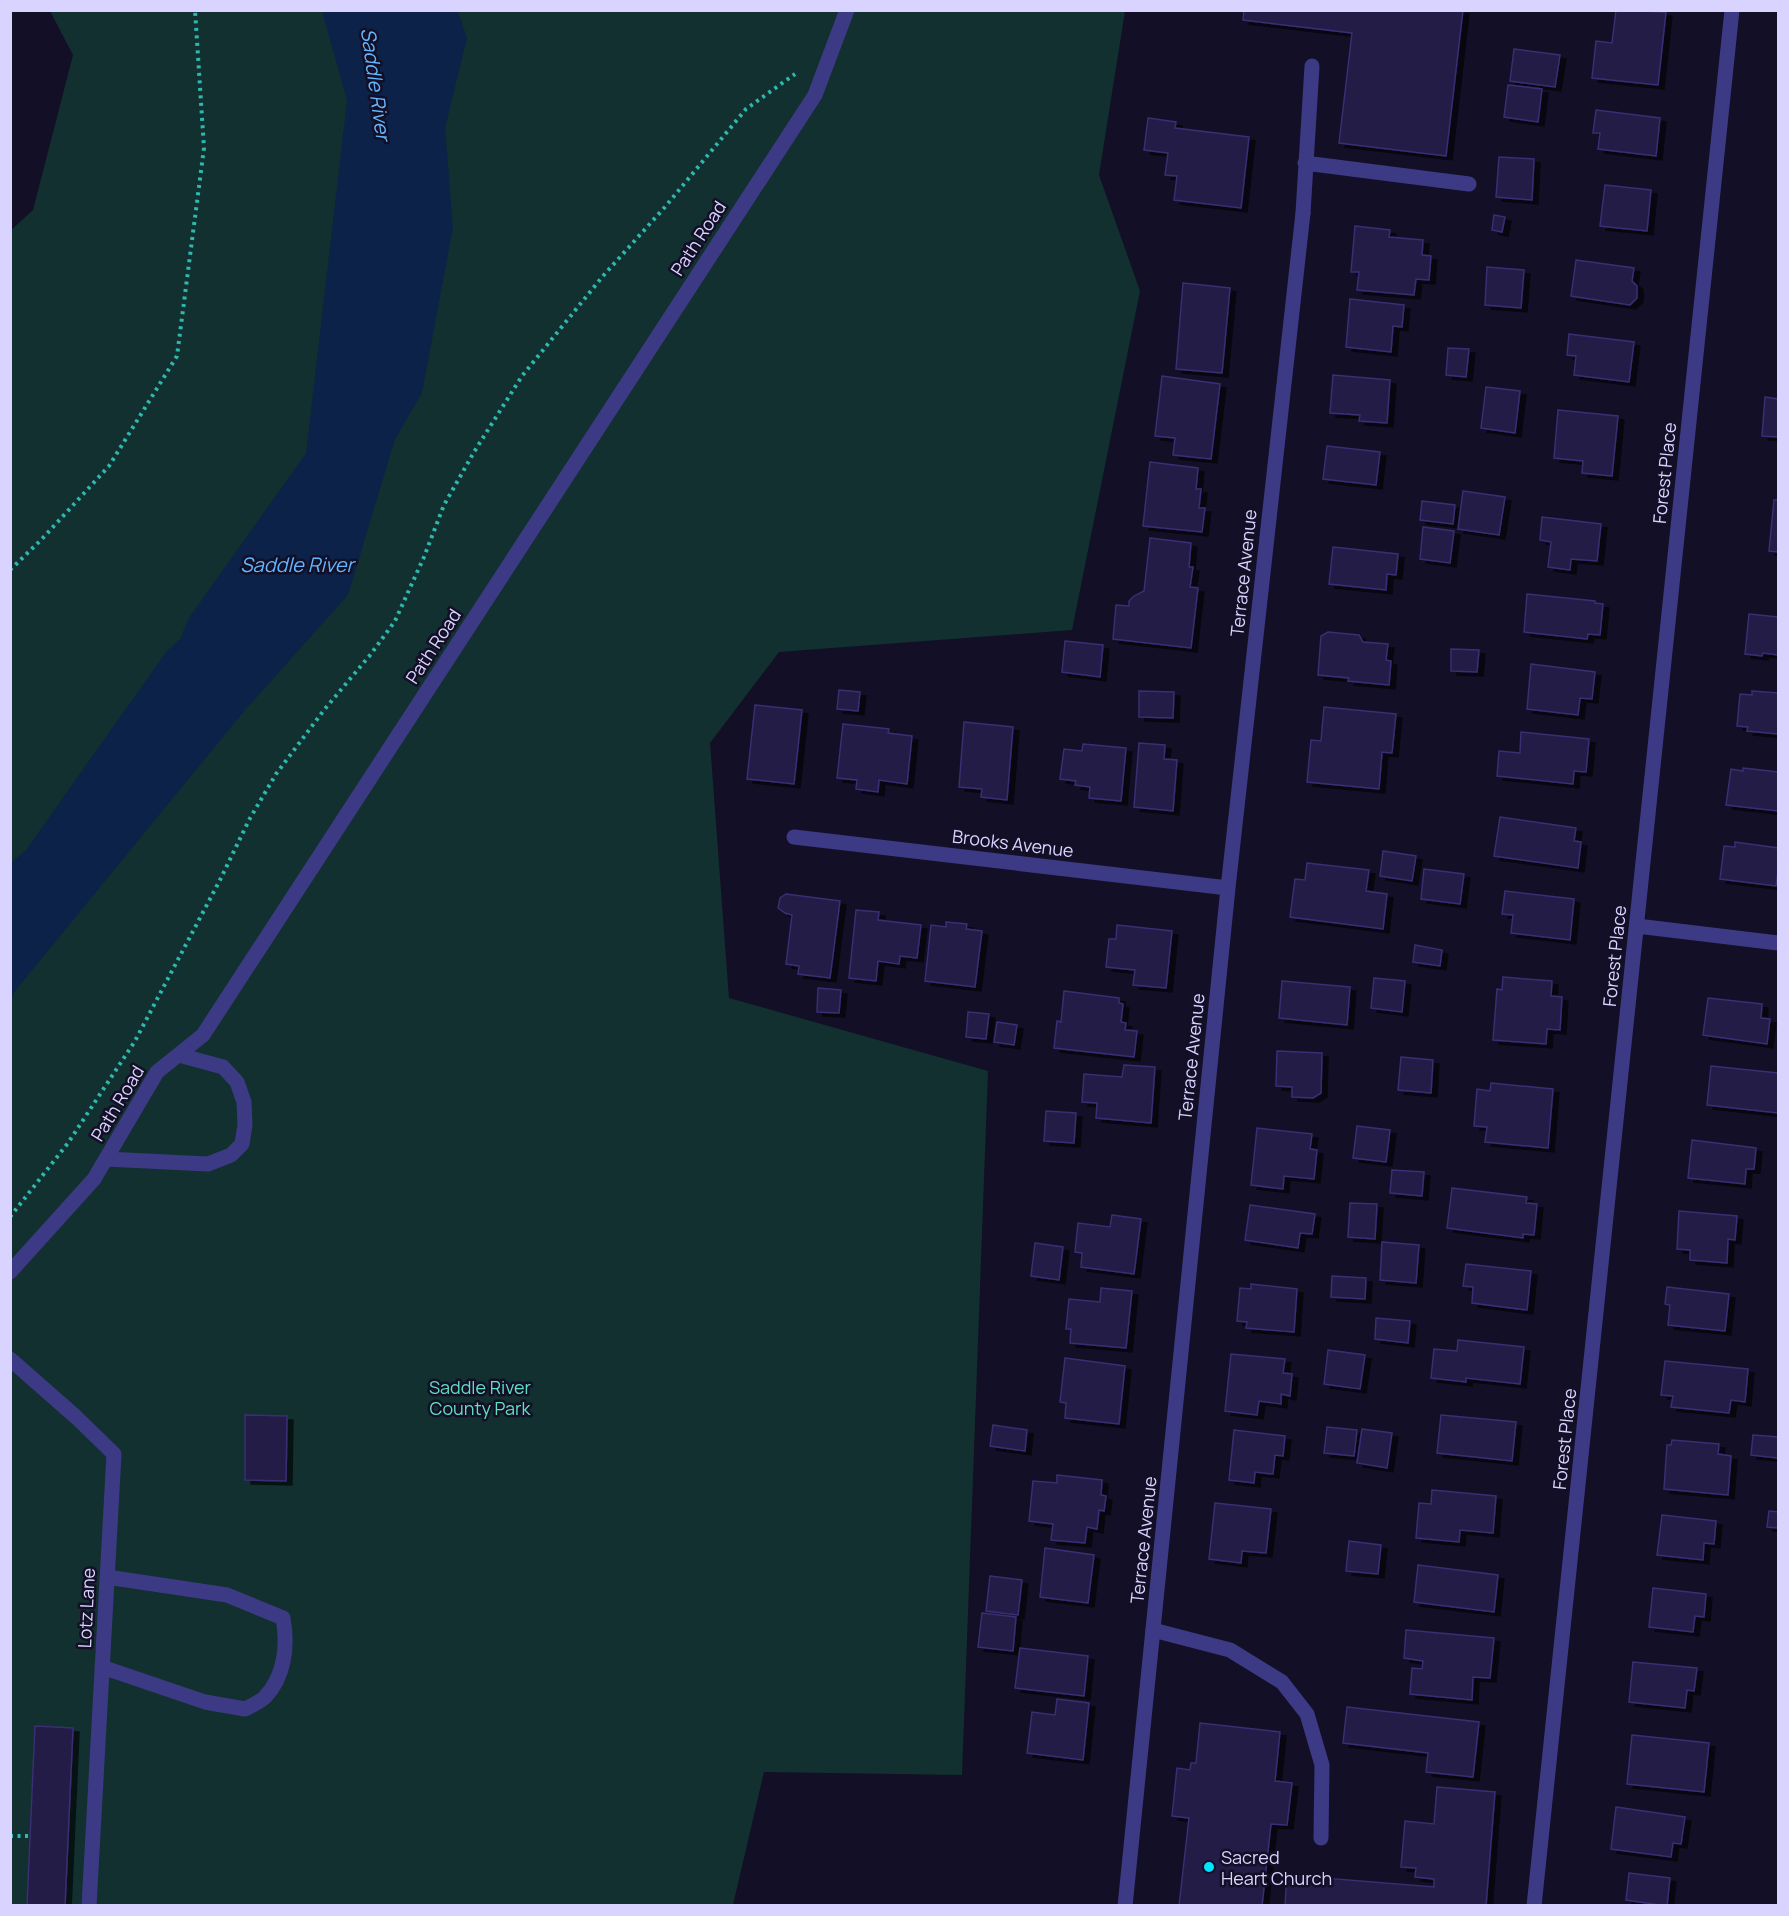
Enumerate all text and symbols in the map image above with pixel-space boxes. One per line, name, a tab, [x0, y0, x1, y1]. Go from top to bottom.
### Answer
water label: Saddle River	[355, 26, 398, 145]
street label: Path Road	[665, 196, 731, 280]
street label: Forest Place	[1647, 421, 1681, 525]
street label: Terrace Avenue	[1224, 508, 1262, 638]
water label: Saddle River	[240, 551, 357, 578]
street label: Path Road	[400, 604, 466, 688]
street label: Brooks Avenue	[951, 824, 1075, 862]
street label: Forest Place	[1597, 904, 1631, 1008]
street label: Terrace Avenue	[1172, 992, 1210, 1122]
street label: Path Road	[85, 1061, 149, 1145]
park label: Saddle River County Park	[429, 1375, 532, 1420]
street label: Forest Place	[1547, 1387, 1581, 1491]
street label: Terrace Avenue	[1124, 1475, 1162, 1605]
street label: Lotz Lane	[72, 1567, 100, 1649]
place label: Sacred Heart Church	[1221, 1845, 1332, 1890]
marker: Sacred Heart Church	[1202, 1860, 1216, 1874]

